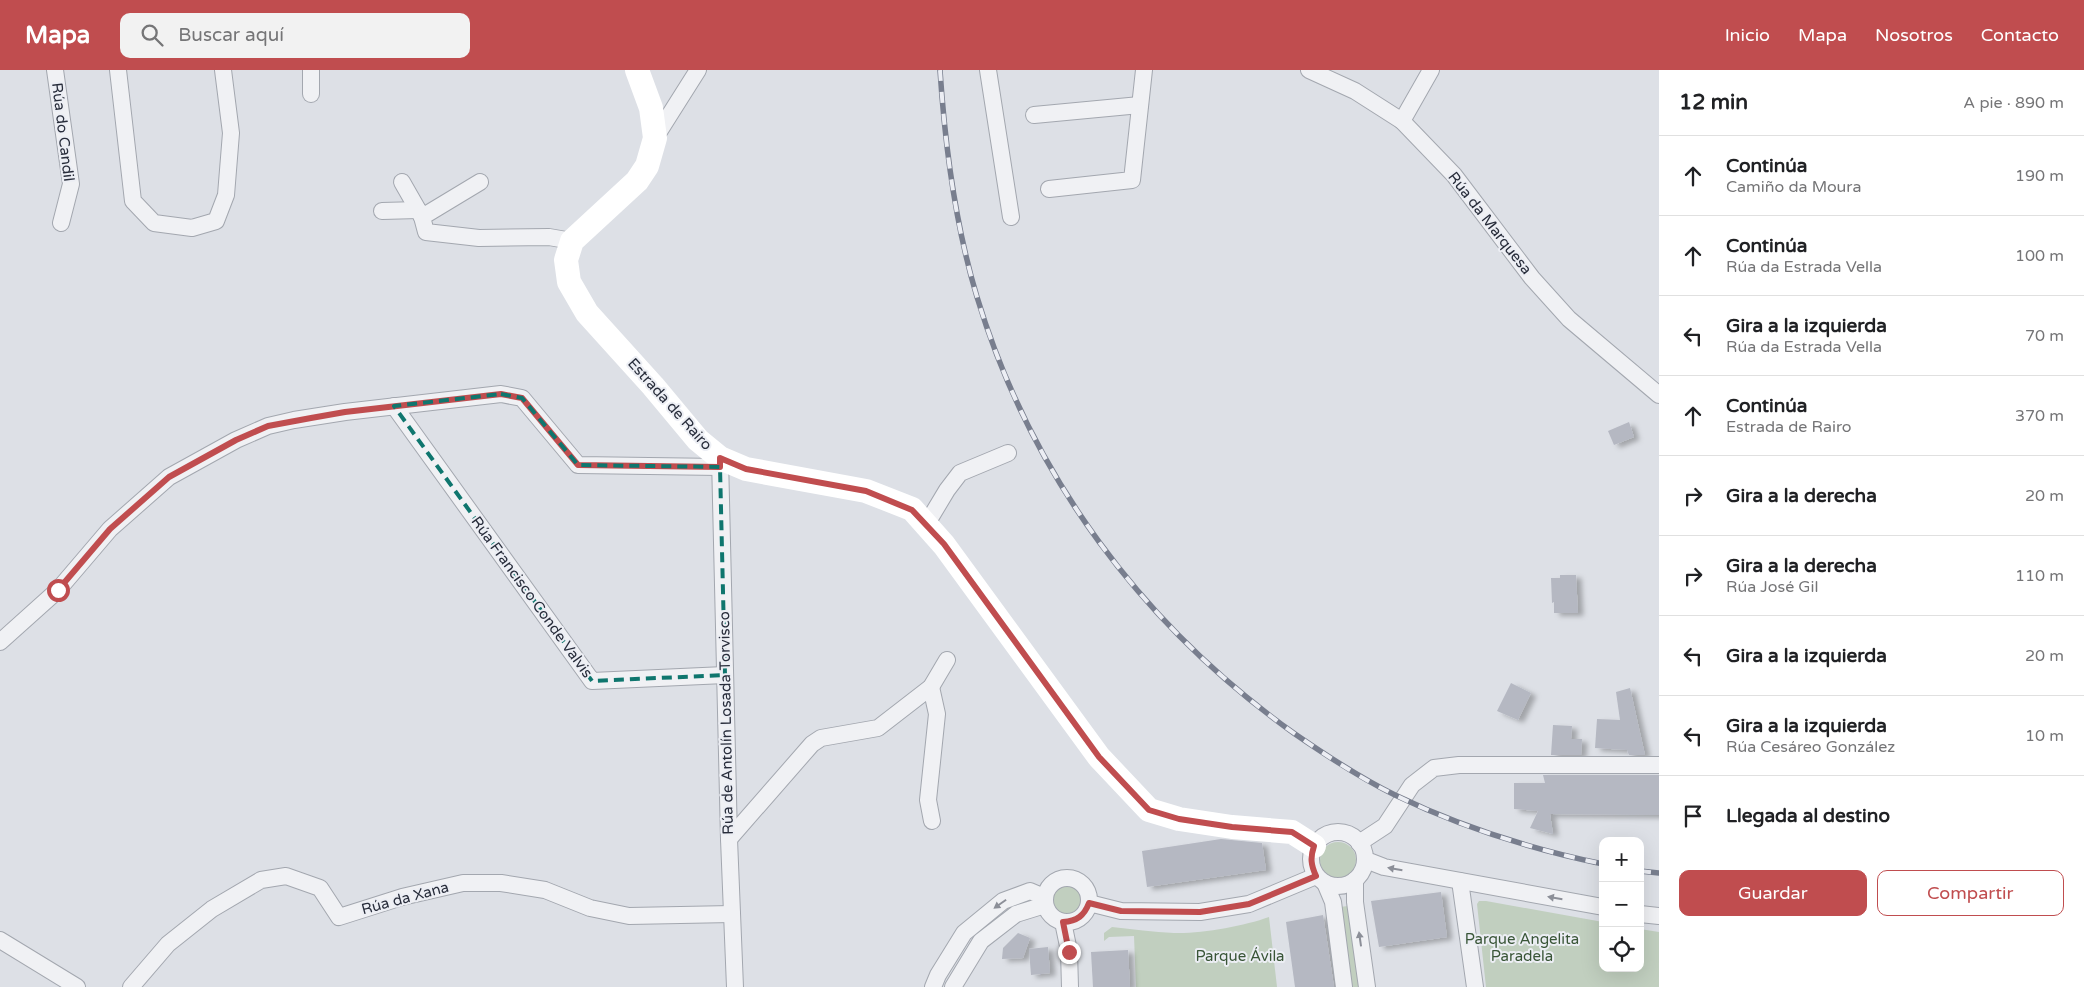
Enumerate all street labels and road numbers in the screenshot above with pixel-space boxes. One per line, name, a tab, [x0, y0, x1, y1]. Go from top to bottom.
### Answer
street label: Rúa do Candil	[48, 81, 78, 183]
street label: Rúa da Marquesa	[1444, 168, 1536, 278]
street label: Estrada de Rairo	[624, 354, 716, 454]
street label: Rúa Francisco Conde Valvis	[467, 513, 597, 681]
street label: Rúa de Antolín Losada Torvisco	[715, 611, 737, 835]
street label: Rúa da Xana	[359, 878, 451, 918]

